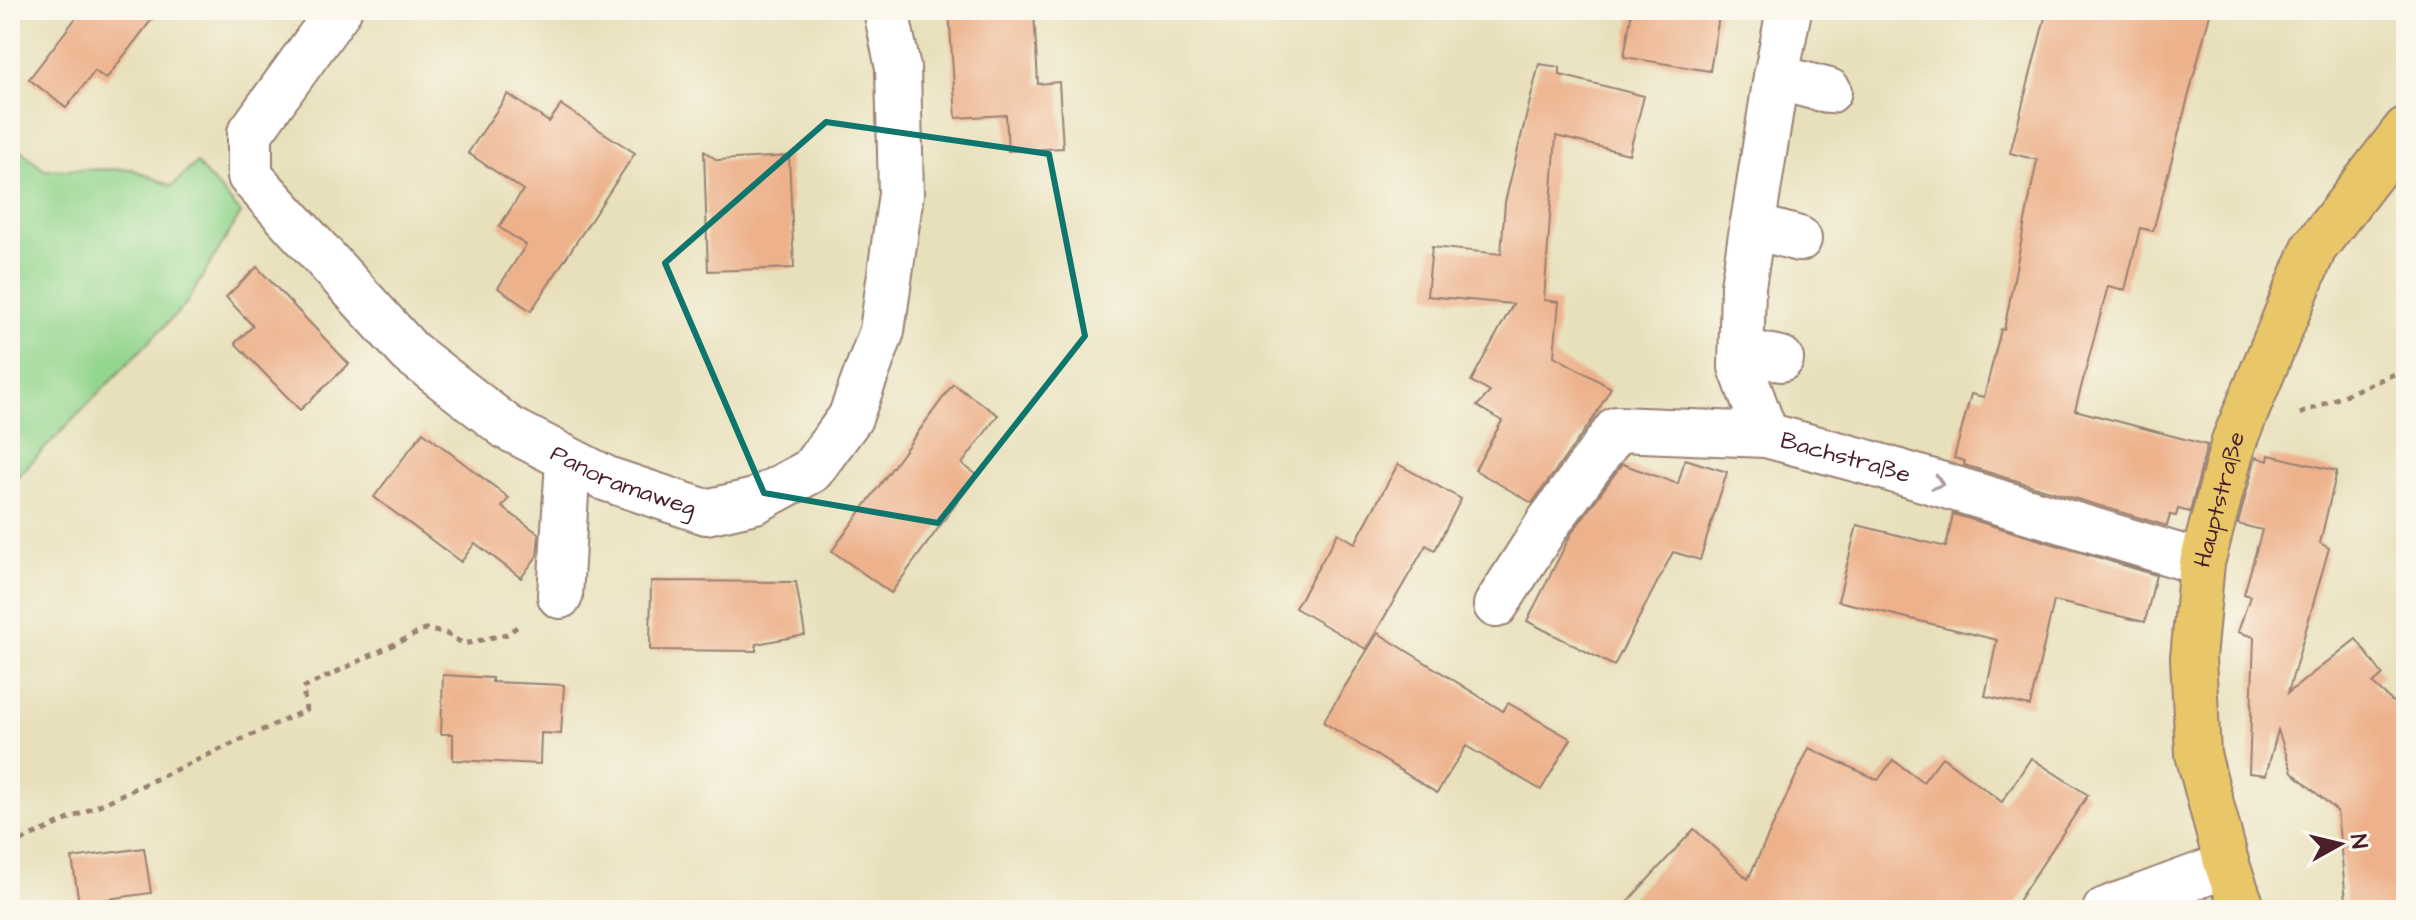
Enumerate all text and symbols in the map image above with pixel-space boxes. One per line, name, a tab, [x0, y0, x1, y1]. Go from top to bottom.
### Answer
street label: Bachstraße	[1777, 424, 1915, 492]
street label: Hauptstraße	[2186, 426, 2254, 571]
street label: Panoramaweg	[544, 437, 700, 526]
one-way arrow	[1930, 474, 1944, 490]
north arrow	[2300, 804, 2380, 884]
text: N	[2342, 832, 2375, 851]

